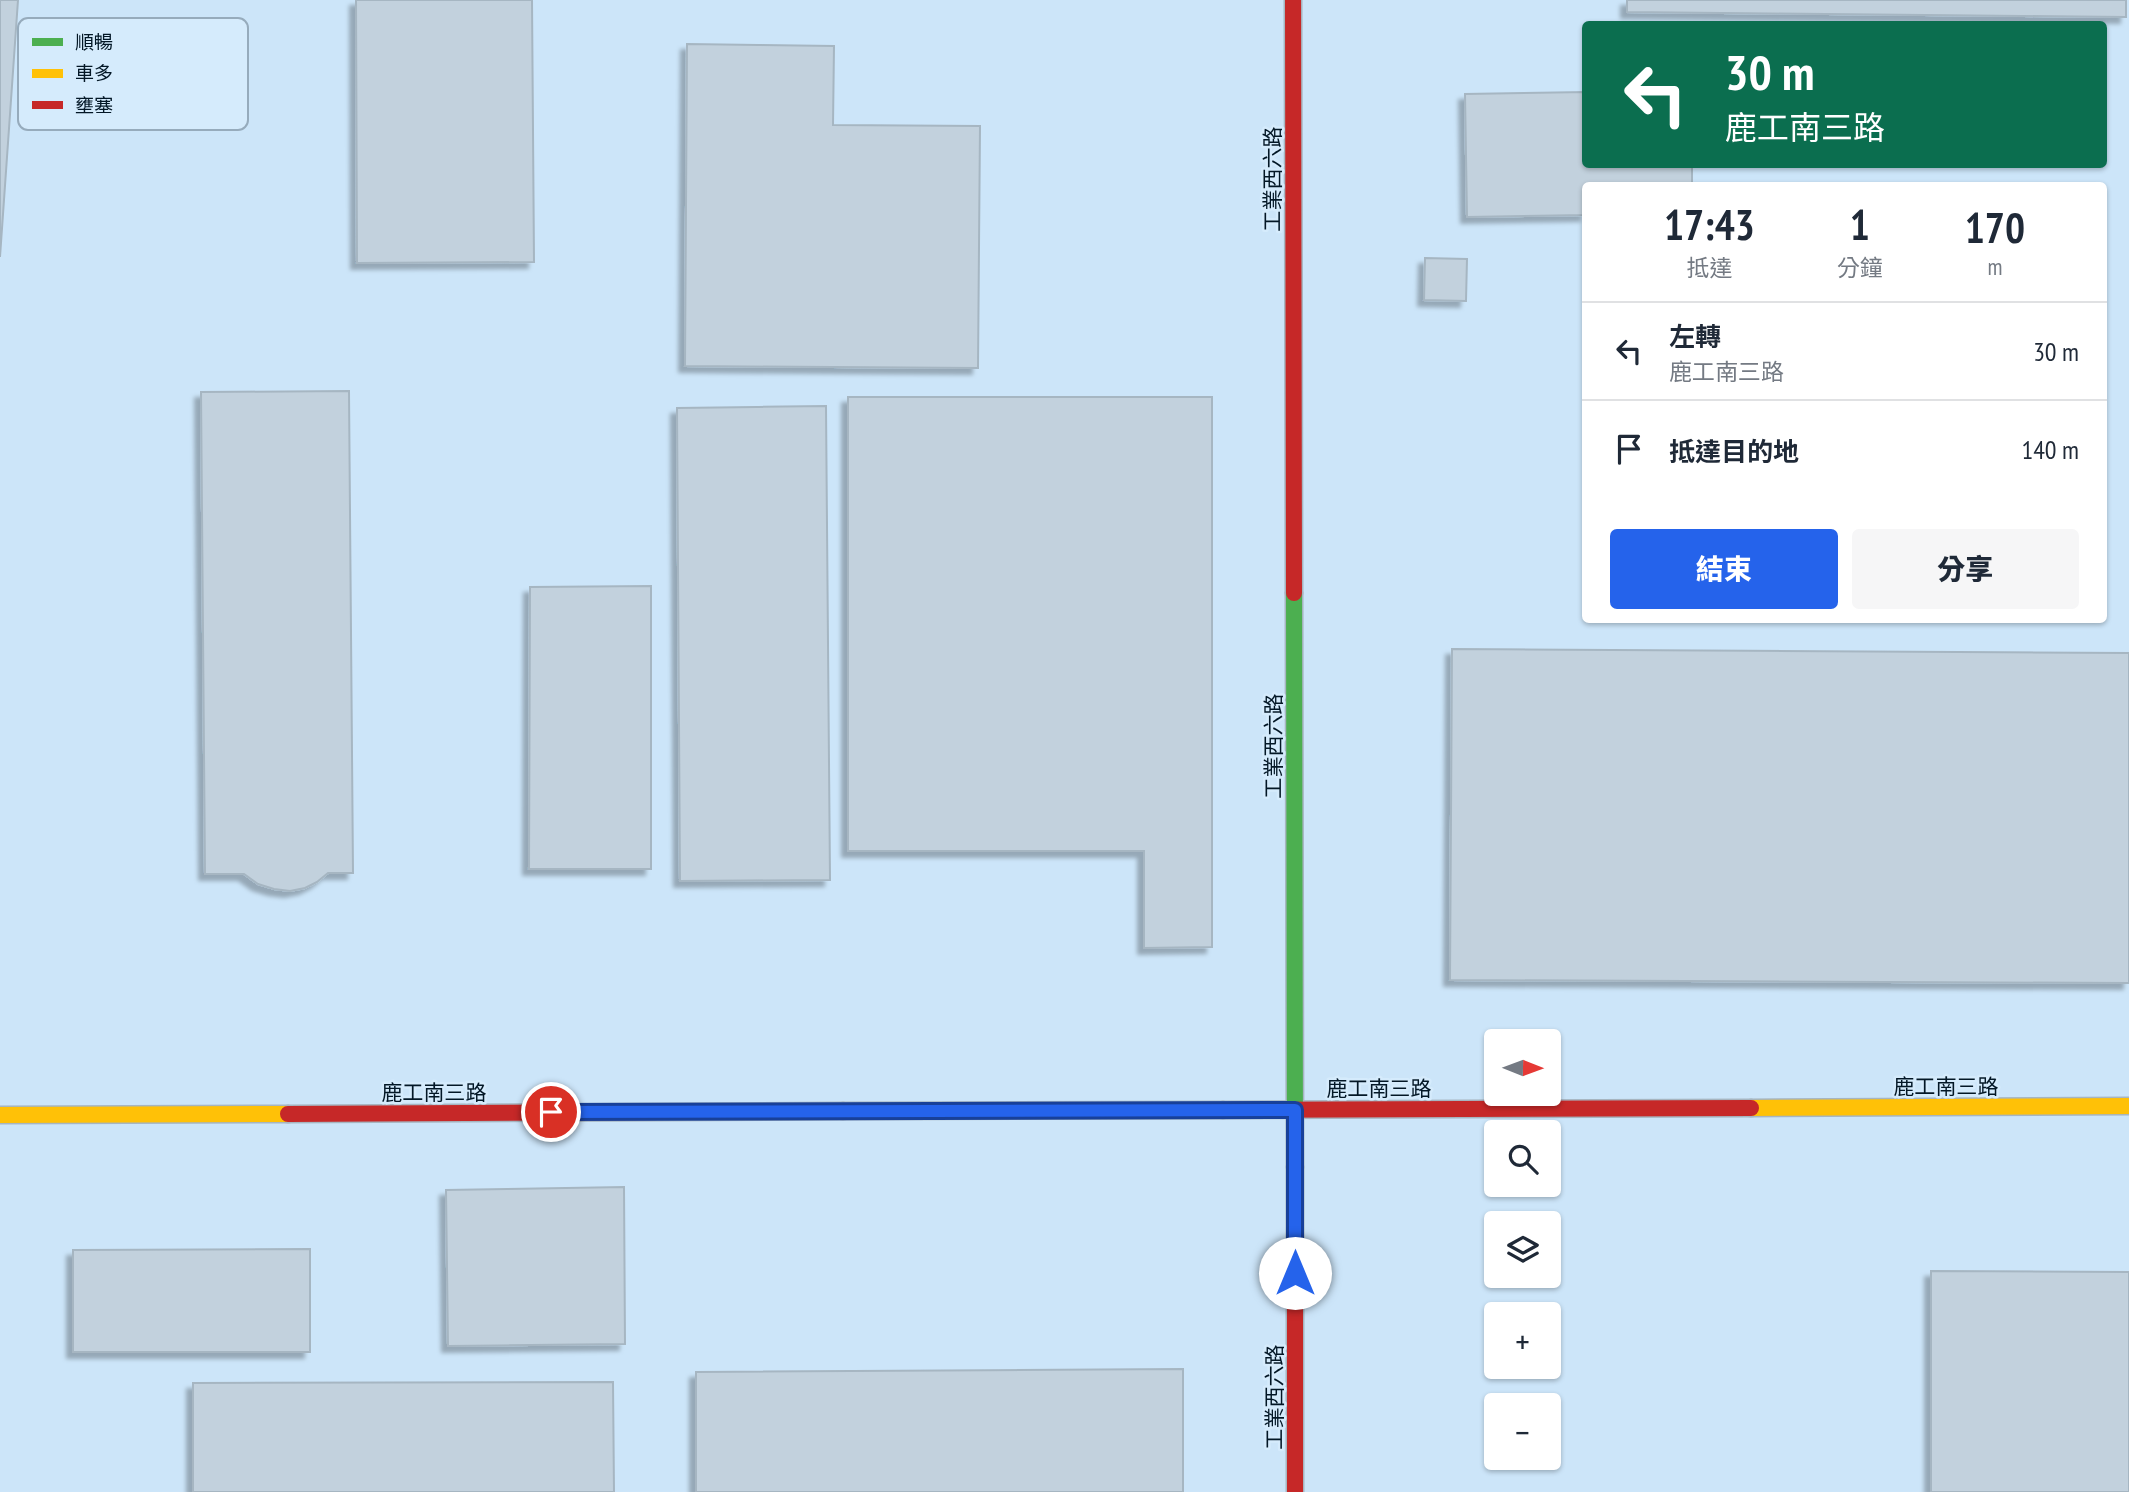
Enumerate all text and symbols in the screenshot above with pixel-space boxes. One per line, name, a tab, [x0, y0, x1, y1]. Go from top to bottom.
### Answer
legend	[18, 18, 248, 130]
text: 順暢	[75, 30, 113, 54]
text: 30 m	[1725, 40, 1814, 104]
icon: left	[1610, 49, 1701, 140]
text: 車多	[75, 61, 113, 85]
text: 壅塞	[75, 93, 113, 117]
text: 鹿工南三路	[1725, 106, 1885, 148]
street label: 工業西六路	[1259, 127, 1286, 232]
text: 17:43	[1664, 197, 1755, 252]
text: 1	[1850, 197, 1870, 252]
text: 170	[1965, 200, 2025, 255]
text: m	[1987, 252, 2002, 281]
text: 抵達	[1686, 253, 1732, 282]
text: 分鐘	[1837, 253, 1883, 282]
text: 左轉	[1669, 320, 1721, 353]
icon: left	[1610, 332, 1648, 370]
text: 30 m	[2033, 335, 2079, 368]
text: 鹿工南三路	[1669, 357, 1784, 386]
icon: arrive	[1610, 430, 1648, 468]
text: 140 m	[2021, 433, 2079, 466]
text: 抵達目的地	[1669, 435, 1799, 468]
button: 結束	[1610, 529, 1838, 609]
button: 分享	[1852, 529, 2079, 609]
street label: 工業西六路	[1260, 694, 1287, 799]
north arrow	[1484, 1029, 1561, 1106]
map controls	[1484, 1029, 1561, 1470]
street label: 鹿工南三路	[1894, 1073, 1999, 1100]
street label: 鹿工南三路	[1327, 1075, 1432, 1102]
street label: 鹿工南三路	[382, 1079, 487, 1106]
pin	[521, 1082, 581, 1142]
icon: arrive	[532, 1093, 570, 1131]
button: search	[1484, 1120, 1561, 1197]
button: layers	[1484, 1211, 1561, 1288]
position arrow	[1258, 1236, 1332, 1310]
button: +	[1484, 1302, 1561, 1379]
street label: 工業西六路	[1261, 1345, 1288, 1450]
button: −	[1484, 1393, 1561, 1470]

